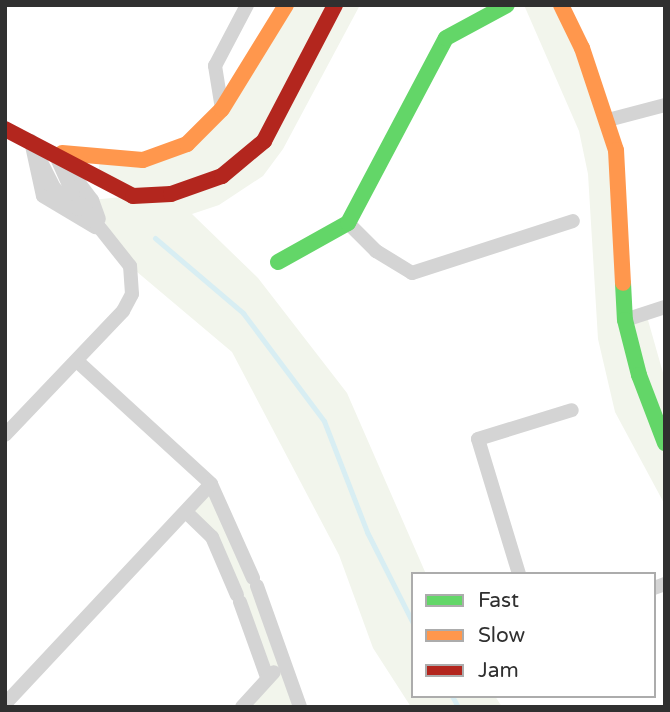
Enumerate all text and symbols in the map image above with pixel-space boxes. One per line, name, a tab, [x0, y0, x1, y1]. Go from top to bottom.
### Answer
legend	[411, 572, 656, 698]
text: Fast	[478, 588, 519, 613]
text: Slow	[478, 623, 525, 648]
text: Jam	[478, 658, 519, 683]

